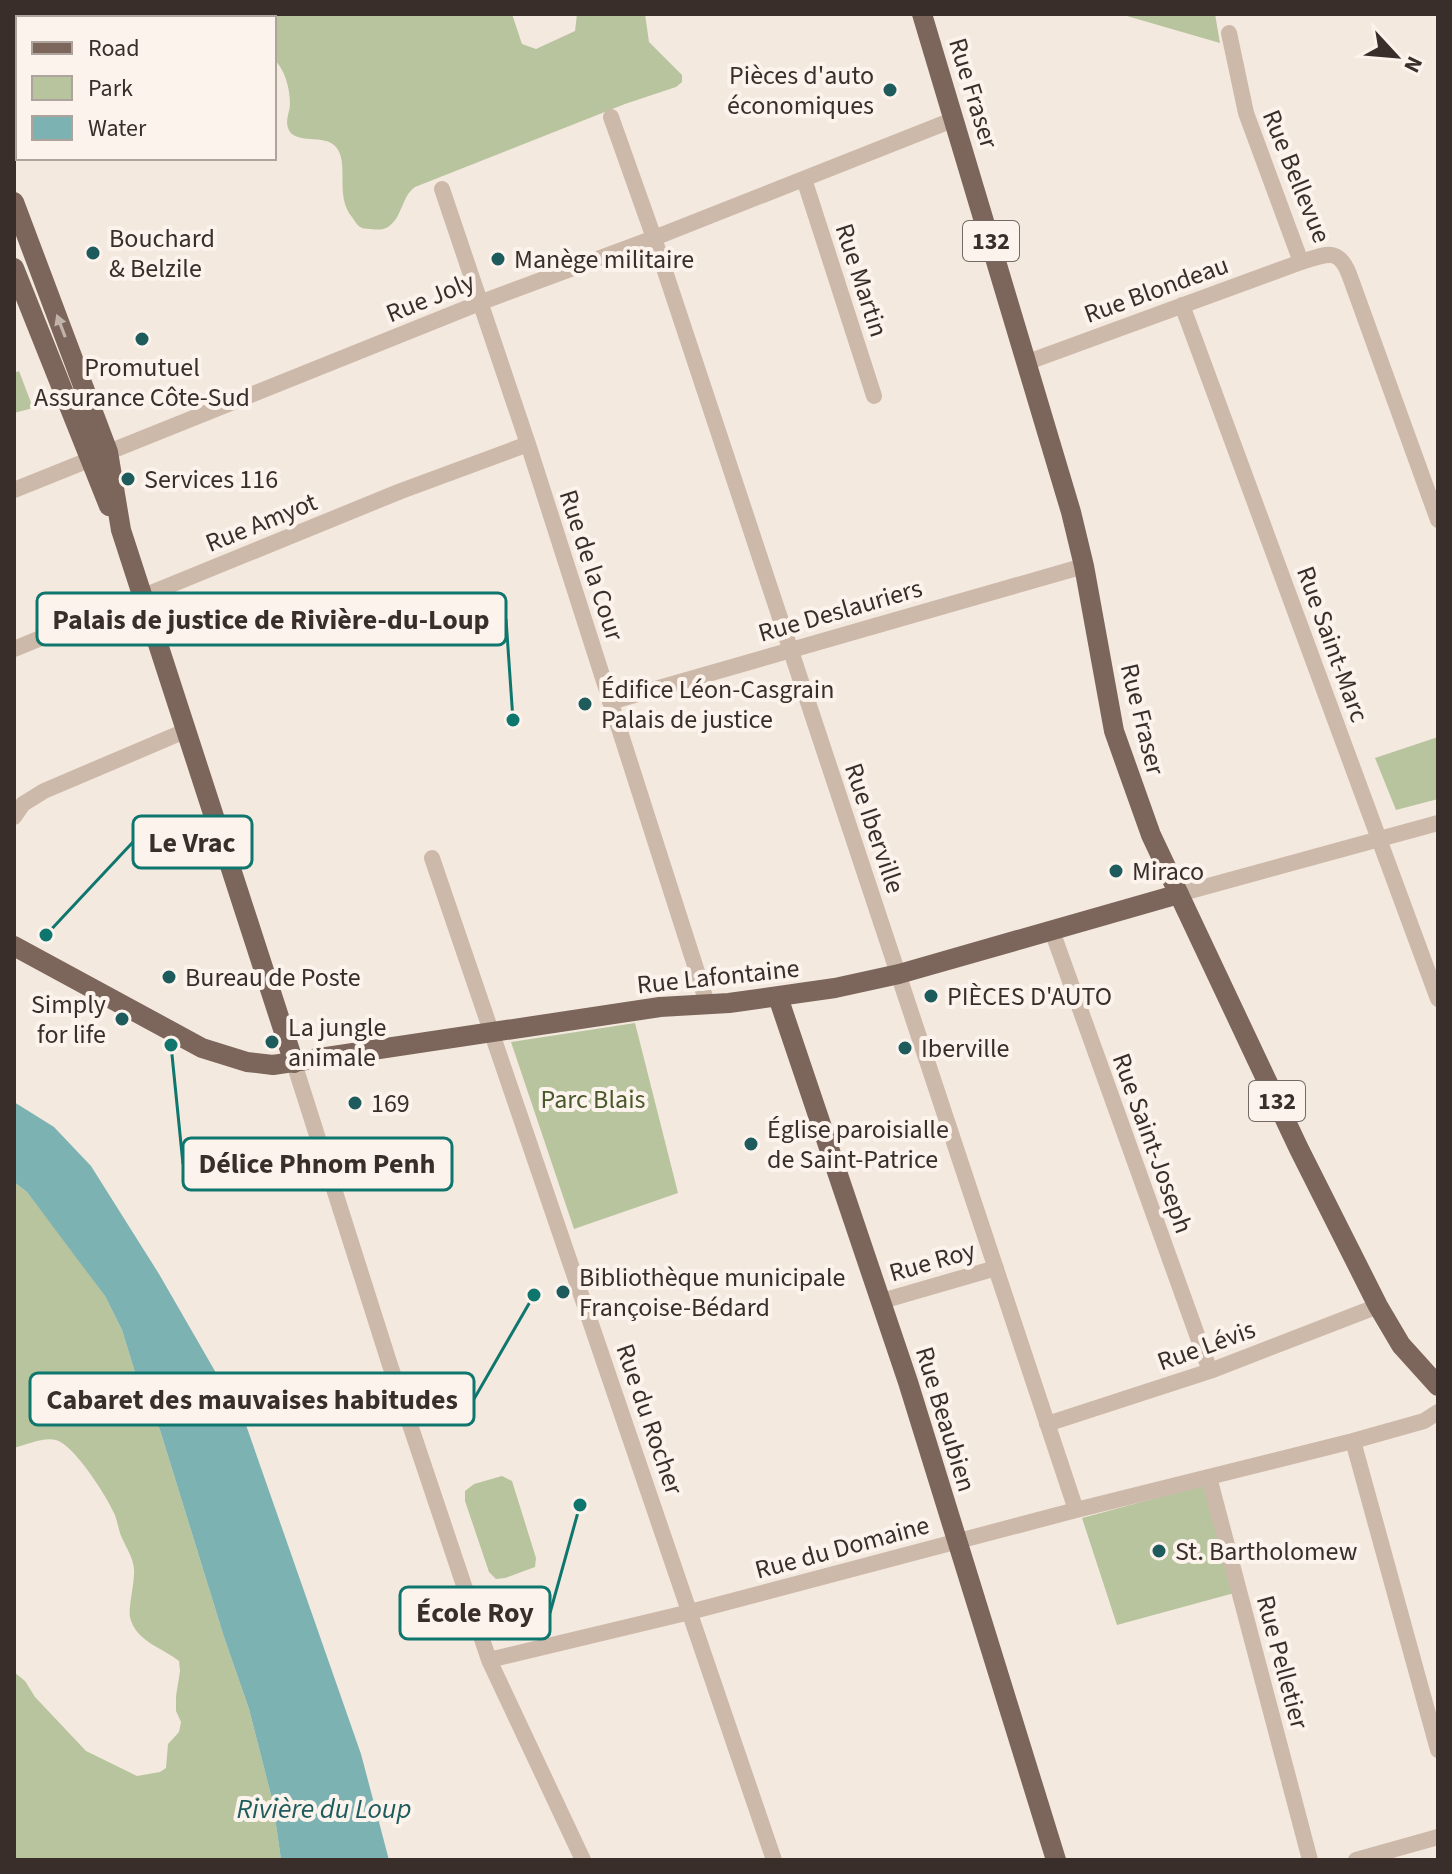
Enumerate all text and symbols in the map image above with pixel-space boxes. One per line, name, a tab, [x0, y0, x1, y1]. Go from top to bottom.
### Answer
legend	[16, 16, 276, 160]
north arrow	[1356, 16, 1436, 96]
text: Road	[88, 31, 140, 66]
street label: Rue Fraser	[939, 33, 1008, 154]
text: N	[1395, 51, 1431, 78]
place label: Pièces d'auto économiques	[727, 57, 874, 124]
text: Park	[88, 71, 133, 106]
marker: Pièces d'auto économiques	[881, 81, 899, 99]
street label: Rue Bellevue	[1253, 104, 1340, 248]
text: Water	[88, 111, 147, 146]
street label: Rue Martin	[826, 219, 897, 342]
place label: Bouchard & Belzile	[109, 220, 215, 287]
road number: 132	[963, 221, 1019, 261]
place label: Manège militaire	[514, 241, 694, 278]
marker: Bouchard & Belzile	[84, 244, 102, 262]
street label: Rue Blondeau	[1079, 246, 1234, 333]
marker: Manège militaire	[489, 250, 507, 268]
street label: Rue Joly	[380, 263, 480, 332]
one-way arrow	[54, 314, 67, 338]
marker: Promutuel Assurance Côte-Sud	[133, 330, 151, 348]
place label: Promutuel Assurance Côte-Sud	[34, 349, 250, 416]
place label: Services 116	[144, 461, 278, 498]
marker: Services 116	[119, 470, 137, 488]
street label: Rue Amyot	[200, 483, 323, 562]
street label: Rue de la Cour	[550, 485, 634, 646]
street label: Rue Saint-Marc	[1287, 561, 1378, 727]
street label: Rue Deslauriers	[754, 569, 926, 652]
callout: Palais de justice de Rivière-du-Loup	[37, 593, 506, 645]
text: Palais de justice de Rivière-du-Loup	[52, 600, 490, 640]
street label: Rue Fraser	[1111, 659, 1174, 780]
place label: Édifice Léon-Casgrain Palais de justice	[601, 671, 834, 738]
marker: Édifice Léon-Casgrain Palais de justice	[576, 695, 594, 713]
street label: Rue Iberville	[835, 758, 914, 898]
callout: Le Vrac	[133, 816, 252, 868]
text: Le Vrac	[148, 823, 236, 863]
place label: Miraco	[1132, 853, 1204, 890]
marker: Miraco	[1107, 862, 1125, 880]
street label: Rue Lafontaine	[635, 950, 801, 1003]
place label: Bureau de Poste	[185, 959, 361, 996]
marker: Bureau de Poste	[160, 968, 178, 986]
place label: PIÈCES D'AUTO	[947, 978, 1112, 1015]
place label: Simply for life	[31, 986, 106, 1053]
marker: PIÈCES D'AUTO	[922, 987, 940, 1005]
place label: La jungle animale	[288, 1009, 386, 1076]
marker: Simply for life	[113, 1010, 131, 1028]
place label: Iberville	[921, 1030, 1010, 1067]
marker: La jungle animale	[263, 1033, 281, 1051]
marker: Iberville	[896, 1039, 914, 1057]
street label: Rue Saint-Joseph	[1103, 1048, 1202, 1238]
park label: Parc Blais	[541, 1081, 646, 1118]
road number: 132	[1249, 1081, 1305, 1121]
place label: 169	[371, 1085, 410, 1122]
marker: 169	[346, 1094, 364, 1112]
place label: Église paroisialle de Saint-Patrice	[767, 1111, 949, 1178]
marker: Église paroisialle de Saint-Patrice	[742, 1135, 760, 1153]
callout: Délice Phnom Penh	[183, 1138, 452, 1190]
text: Délice Phnom Penh	[199, 1144, 435, 1184]
street label: Rue Roy	[885, 1232, 979, 1291]
place label: Bibliothèque municipale Françoise-Bédard	[579, 1259, 846, 1326]
marker: Bibliothèque municipale Françoise-Bédard	[554, 1283, 572, 1301]
street label: Rue Lévis	[1152, 1311, 1260, 1380]
street label: Rue du Rocher	[606, 1339, 693, 1500]
street label: Rue Beaubien	[906, 1342, 985, 1496]
callout: Cabaret des mauvaises habitudes	[30, 1373, 474, 1425]
text: Cabaret des mauvaises habitudes	[46, 1380, 458, 1420]
street label: Rue du Domaine	[751, 1506, 933, 1589]
place label: St. Bartholomew	[1175, 1533, 1358, 1570]
marker: St. Bartholomew	[1150, 1542, 1168, 1560]
callout: École Roy	[400, 1587, 550, 1639]
street label: Rue Pelletier	[1247, 1591, 1318, 1734]
text: École Roy	[416, 1593, 534, 1633]
water label: Rivière du Loup	[237, 1789, 411, 1829]

